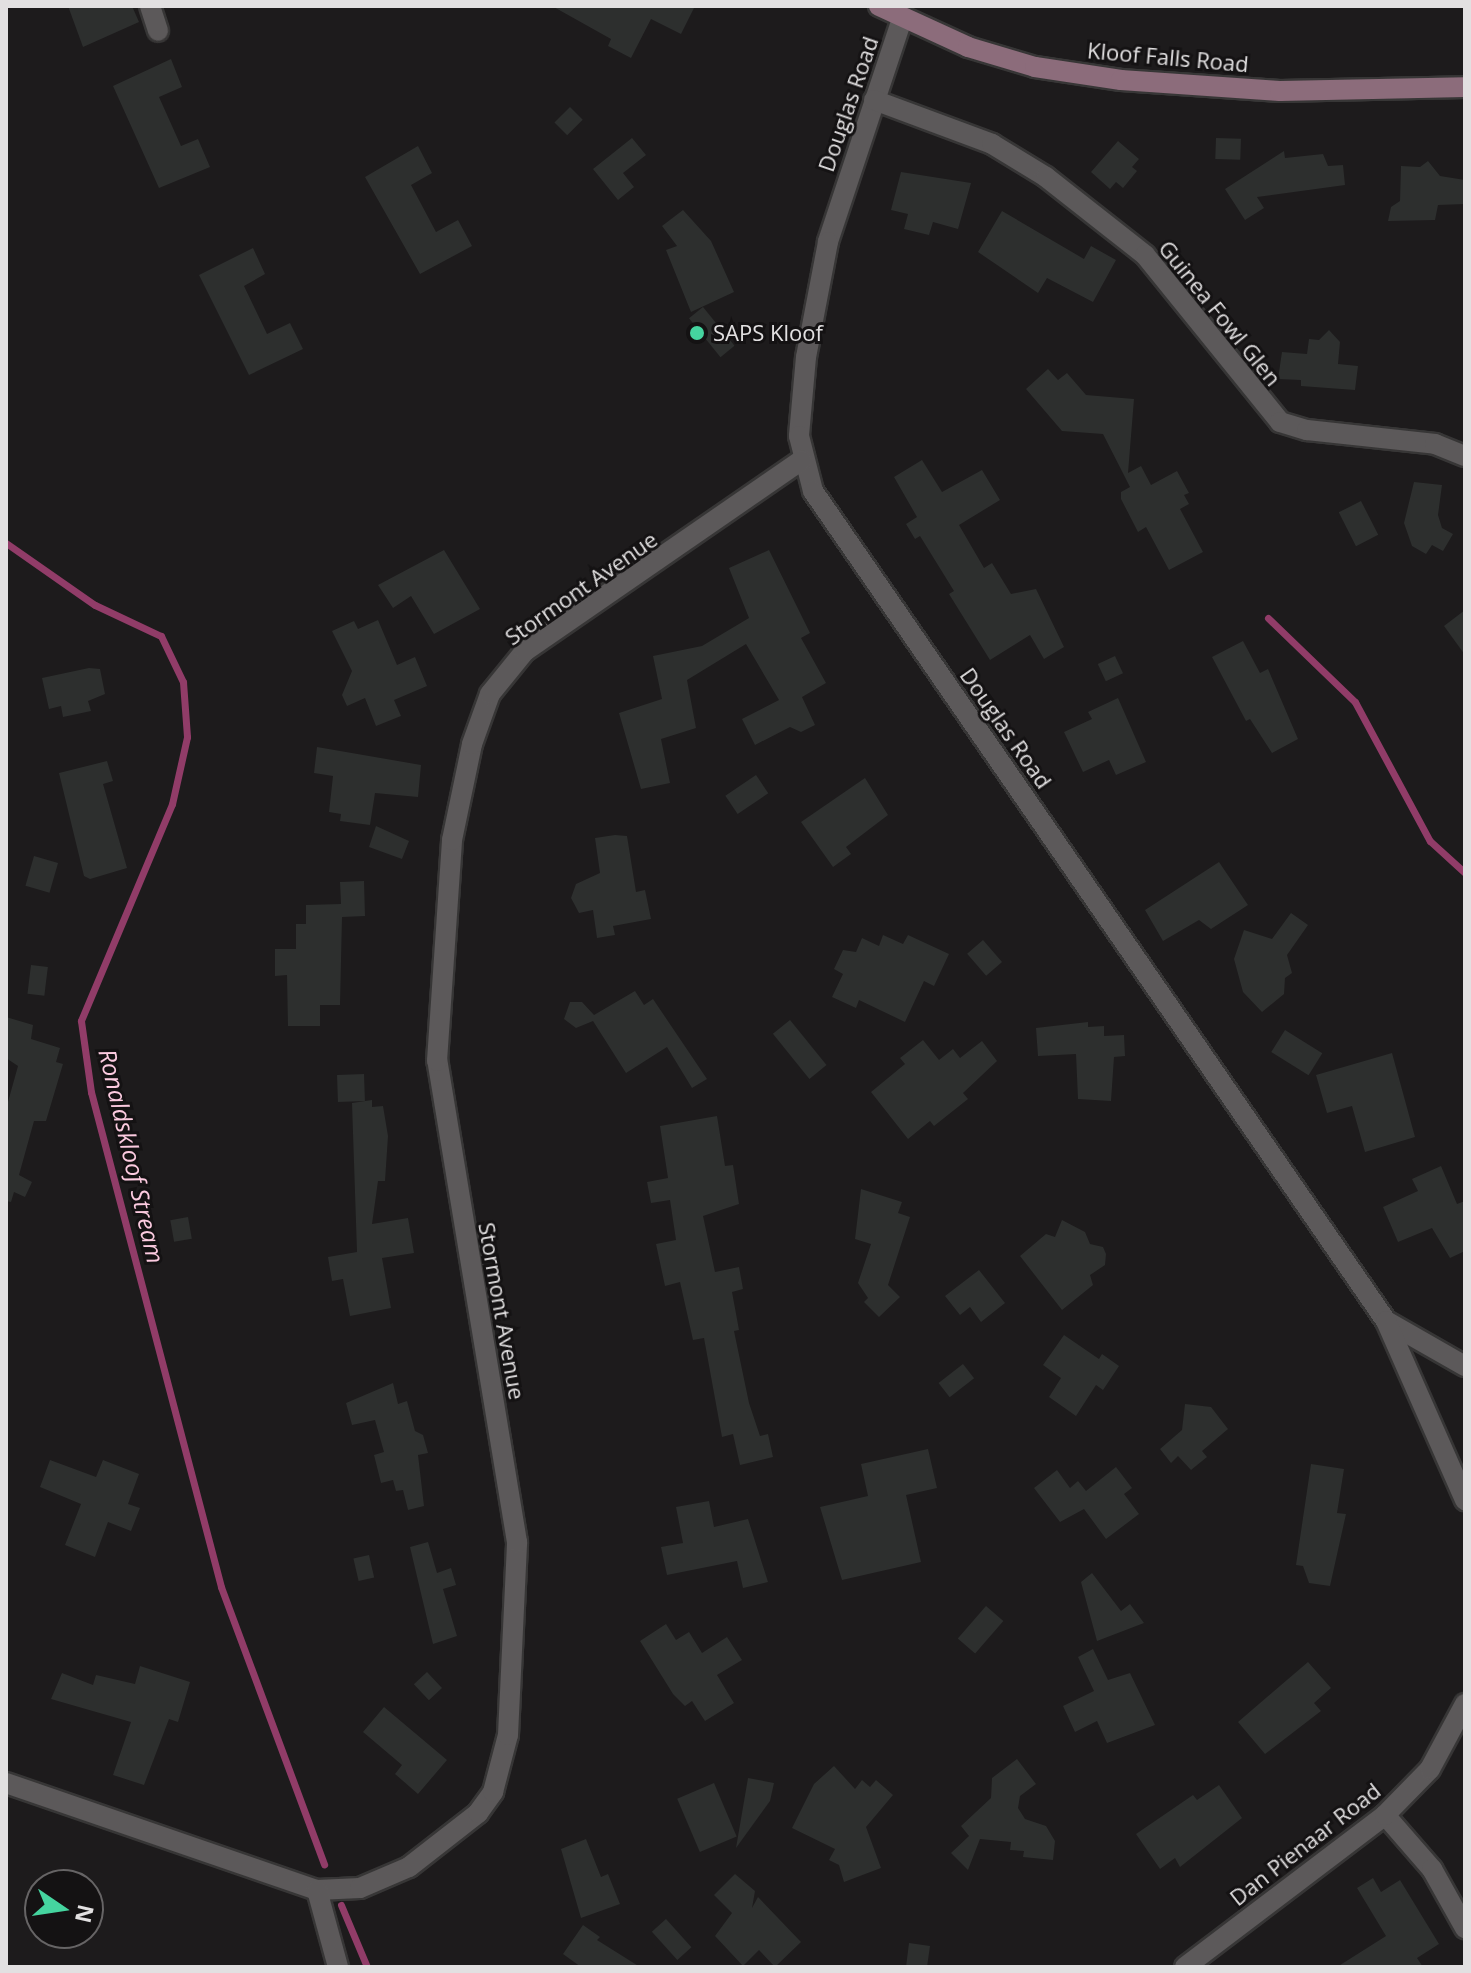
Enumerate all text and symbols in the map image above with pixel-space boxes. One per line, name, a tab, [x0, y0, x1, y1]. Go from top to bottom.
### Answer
street label: Douglas Road	[813, 33, 883, 175]
street label: Kloof Falls Road	[1086, 37, 1250, 77]
street label: Guinea Fowl Glen	[1153, 235, 1287, 391]
place label: SAPS Kloof	[713, 320, 823, 346]
marker: SAPS Kloof	[688, 324, 706, 342]
street label: Stormont Avenue	[500, 526, 662, 650]
street label: Douglas Road	[955, 663, 1057, 793]
water label: Ronaldskloof Stream	[93, 1046, 171, 1266]
street label: Stormont Avenue	[473, 1220, 531, 1402]
street label: Dan Pienaar Road	[1225, 1777, 1385, 1911]
north arrow	[24, 1869, 104, 1949]
text: N	[69, 1902, 102, 1926]

